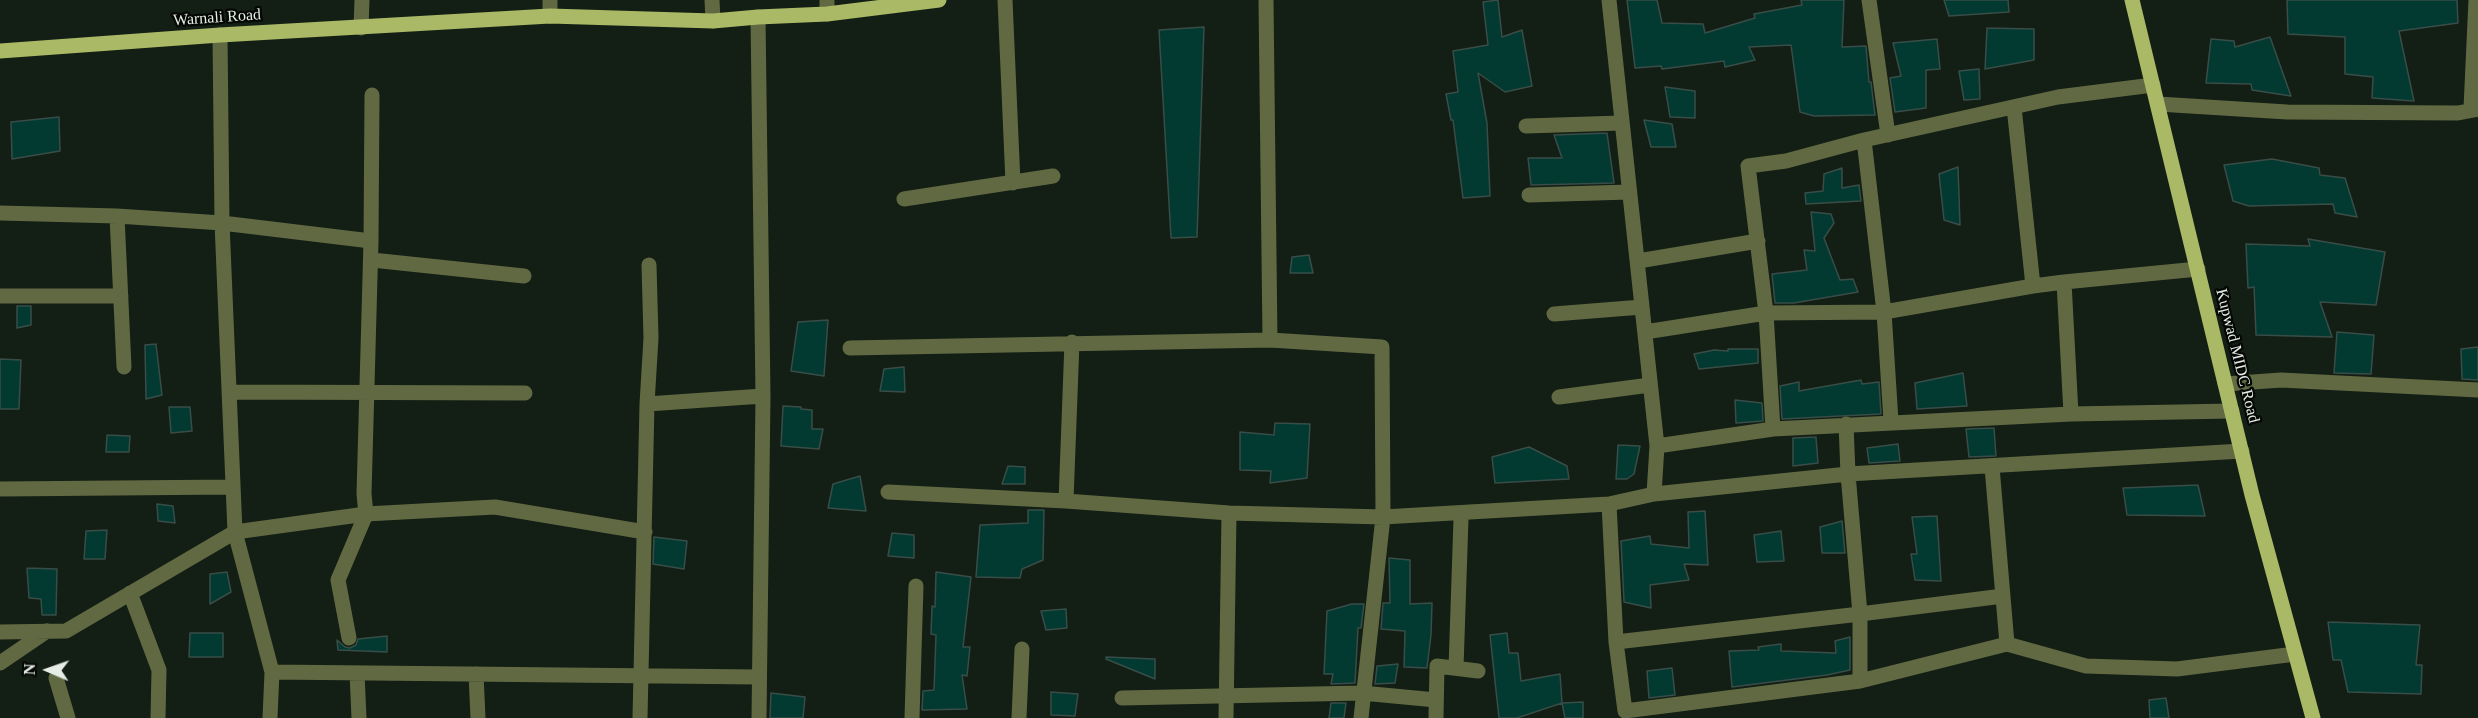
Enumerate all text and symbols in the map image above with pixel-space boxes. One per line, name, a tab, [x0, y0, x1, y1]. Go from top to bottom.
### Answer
street label: Warnali Road	[172, 5, 262, 31]
street label: Kupwad MIDC Road	[2211, 287, 2263, 425]
north arrow	[18, 640, 78, 700]
text: N	[21, 663, 38, 675]

